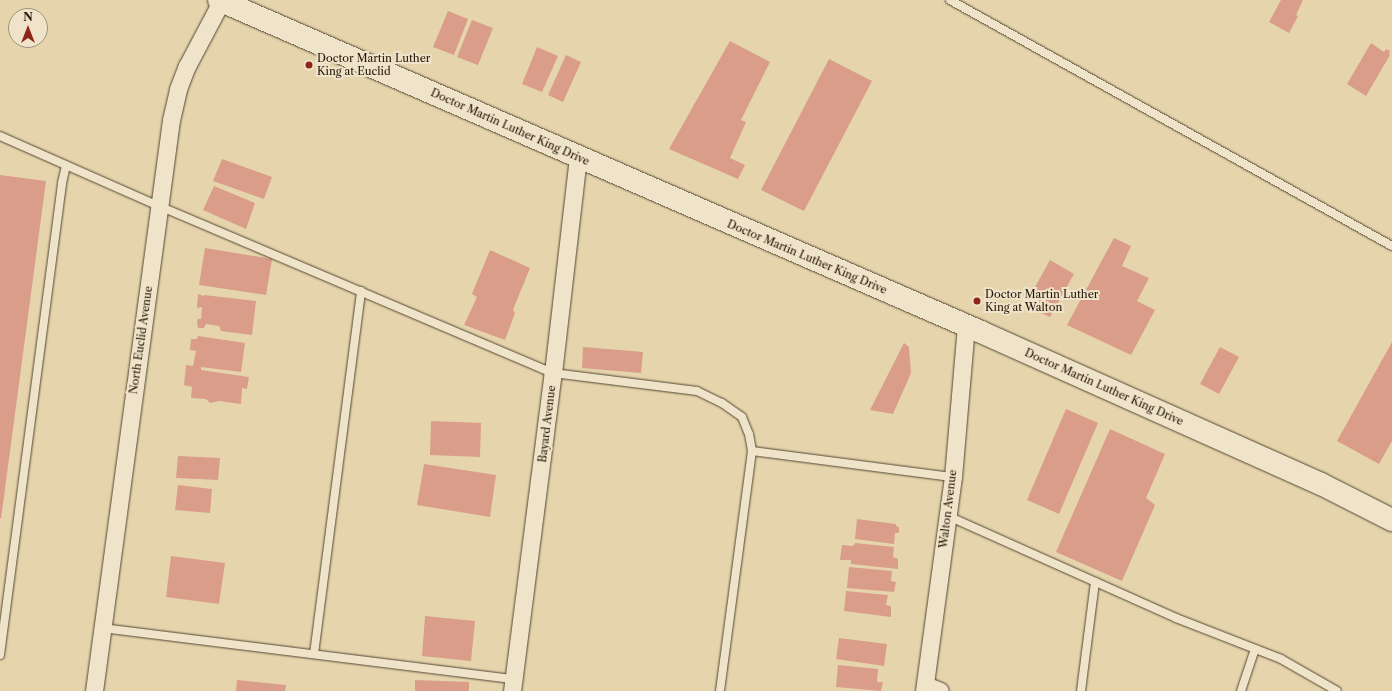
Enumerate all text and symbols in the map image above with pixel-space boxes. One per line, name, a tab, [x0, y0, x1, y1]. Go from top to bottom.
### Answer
north arrow	[8, 8, 48, 48]
text: N	[23, 10, 33, 24]
place label: Doctor Martin Luther King at Euclid	[317, 52, 431, 78]
marker: Doctor Martin Luther King at Euclid	[304, 60, 314, 70]
street label: Doctor Martin Luther King Drive	[428, 86, 592, 168]
street label: Doctor Martin Luther King Drive	[725, 217, 889, 297]
street label: North Euclid Avenue	[127, 285, 155, 395]
place label: Doctor Martin Luther King at Walton	[985, 288, 1099, 314]
marker: Doctor Martin Luther King at Walton	[972, 296, 982, 306]
street label: Doctor Martin Luther King Drive	[1022, 346, 1186, 428]
street label: Bayard Avenue	[536, 384, 558, 464]
street label: Walton Avenue	[937, 469, 959, 549]

